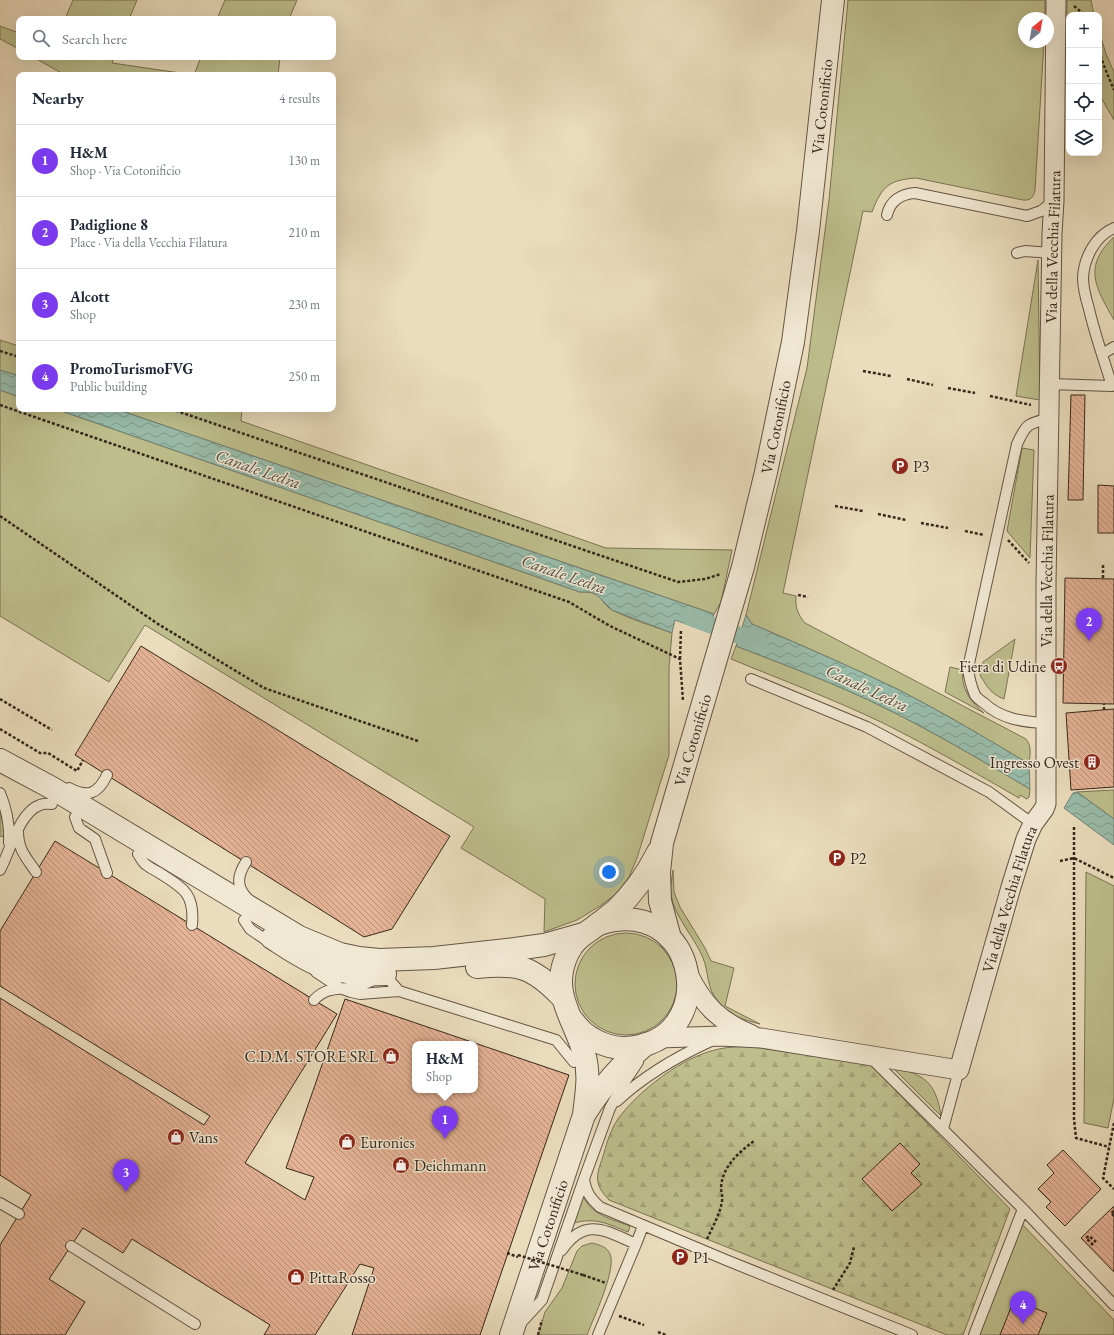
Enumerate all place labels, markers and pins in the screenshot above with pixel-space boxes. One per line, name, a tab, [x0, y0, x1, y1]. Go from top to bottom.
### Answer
parking icon: P3	[890, 456, 910, 476]
place label: P3	[913, 456, 930, 477]
pin: 2	[1076, 608, 1102, 641]
place label: Fiera di Udine	[959, 656, 1046, 677]
bus stop icon: Fiera di Udine	[1049, 656, 1069, 676]
place label: Ingresso Ovest	[990, 752, 1079, 773]
building icon: Ingresso Ovest	[1082, 752, 1102, 772]
parking icon: P2	[827, 848, 847, 868]
place label: P2	[850, 848, 867, 869]
place label: C.D.M. STORE SRL	[245, 1046, 379, 1067]
shop icon: C.D.M. STORE SRL	[381, 1046, 401, 1066]
pin: 1	[432, 1106, 458, 1139]
shop icon: Vans	[166, 1127, 186, 1147]
place label: Vans	[189, 1127, 218, 1148]
shop icon: Euronics	[337, 1132, 357, 1152]
place label: Euronics	[360, 1132, 415, 1153]
shop icon: Deichmann	[391, 1155, 411, 1175]
place label: Deichmann	[414, 1155, 487, 1176]
pin: 3	[113, 1159, 139, 1192]
parking icon: P1	[670, 1247, 690, 1267]
place label: P1	[693, 1247, 710, 1268]
shop icon: PittaRosso	[286, 1267, 306, 1287]
place label: PittaRosso	[309, 1267, 376, 1288]
pin: 4	[1010, 1291, 1036, 1324]

